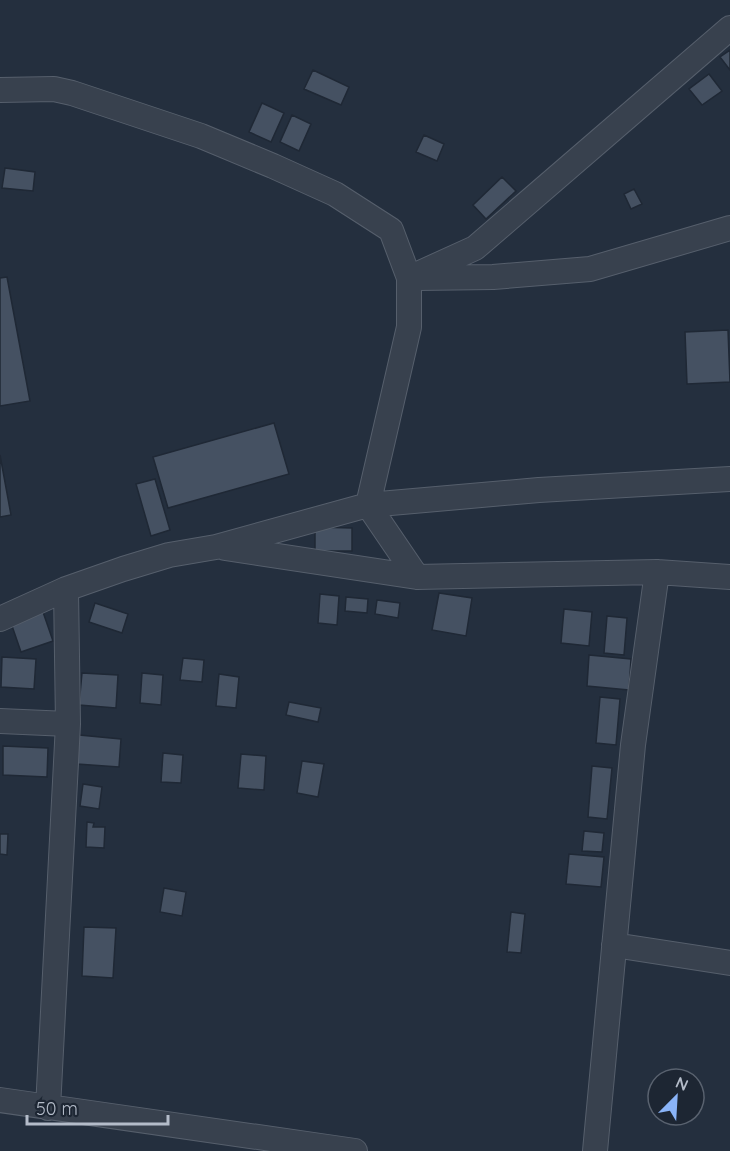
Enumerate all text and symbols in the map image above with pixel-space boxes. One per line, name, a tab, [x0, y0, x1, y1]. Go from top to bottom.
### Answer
north arrow	[646, 1067, 706, 1127]
text: N	[673, 1072, 692, 1095]
scale bar	[27, 1088, 168, 1126]
text: 50 m	[36, 1097, 78, 1120]

